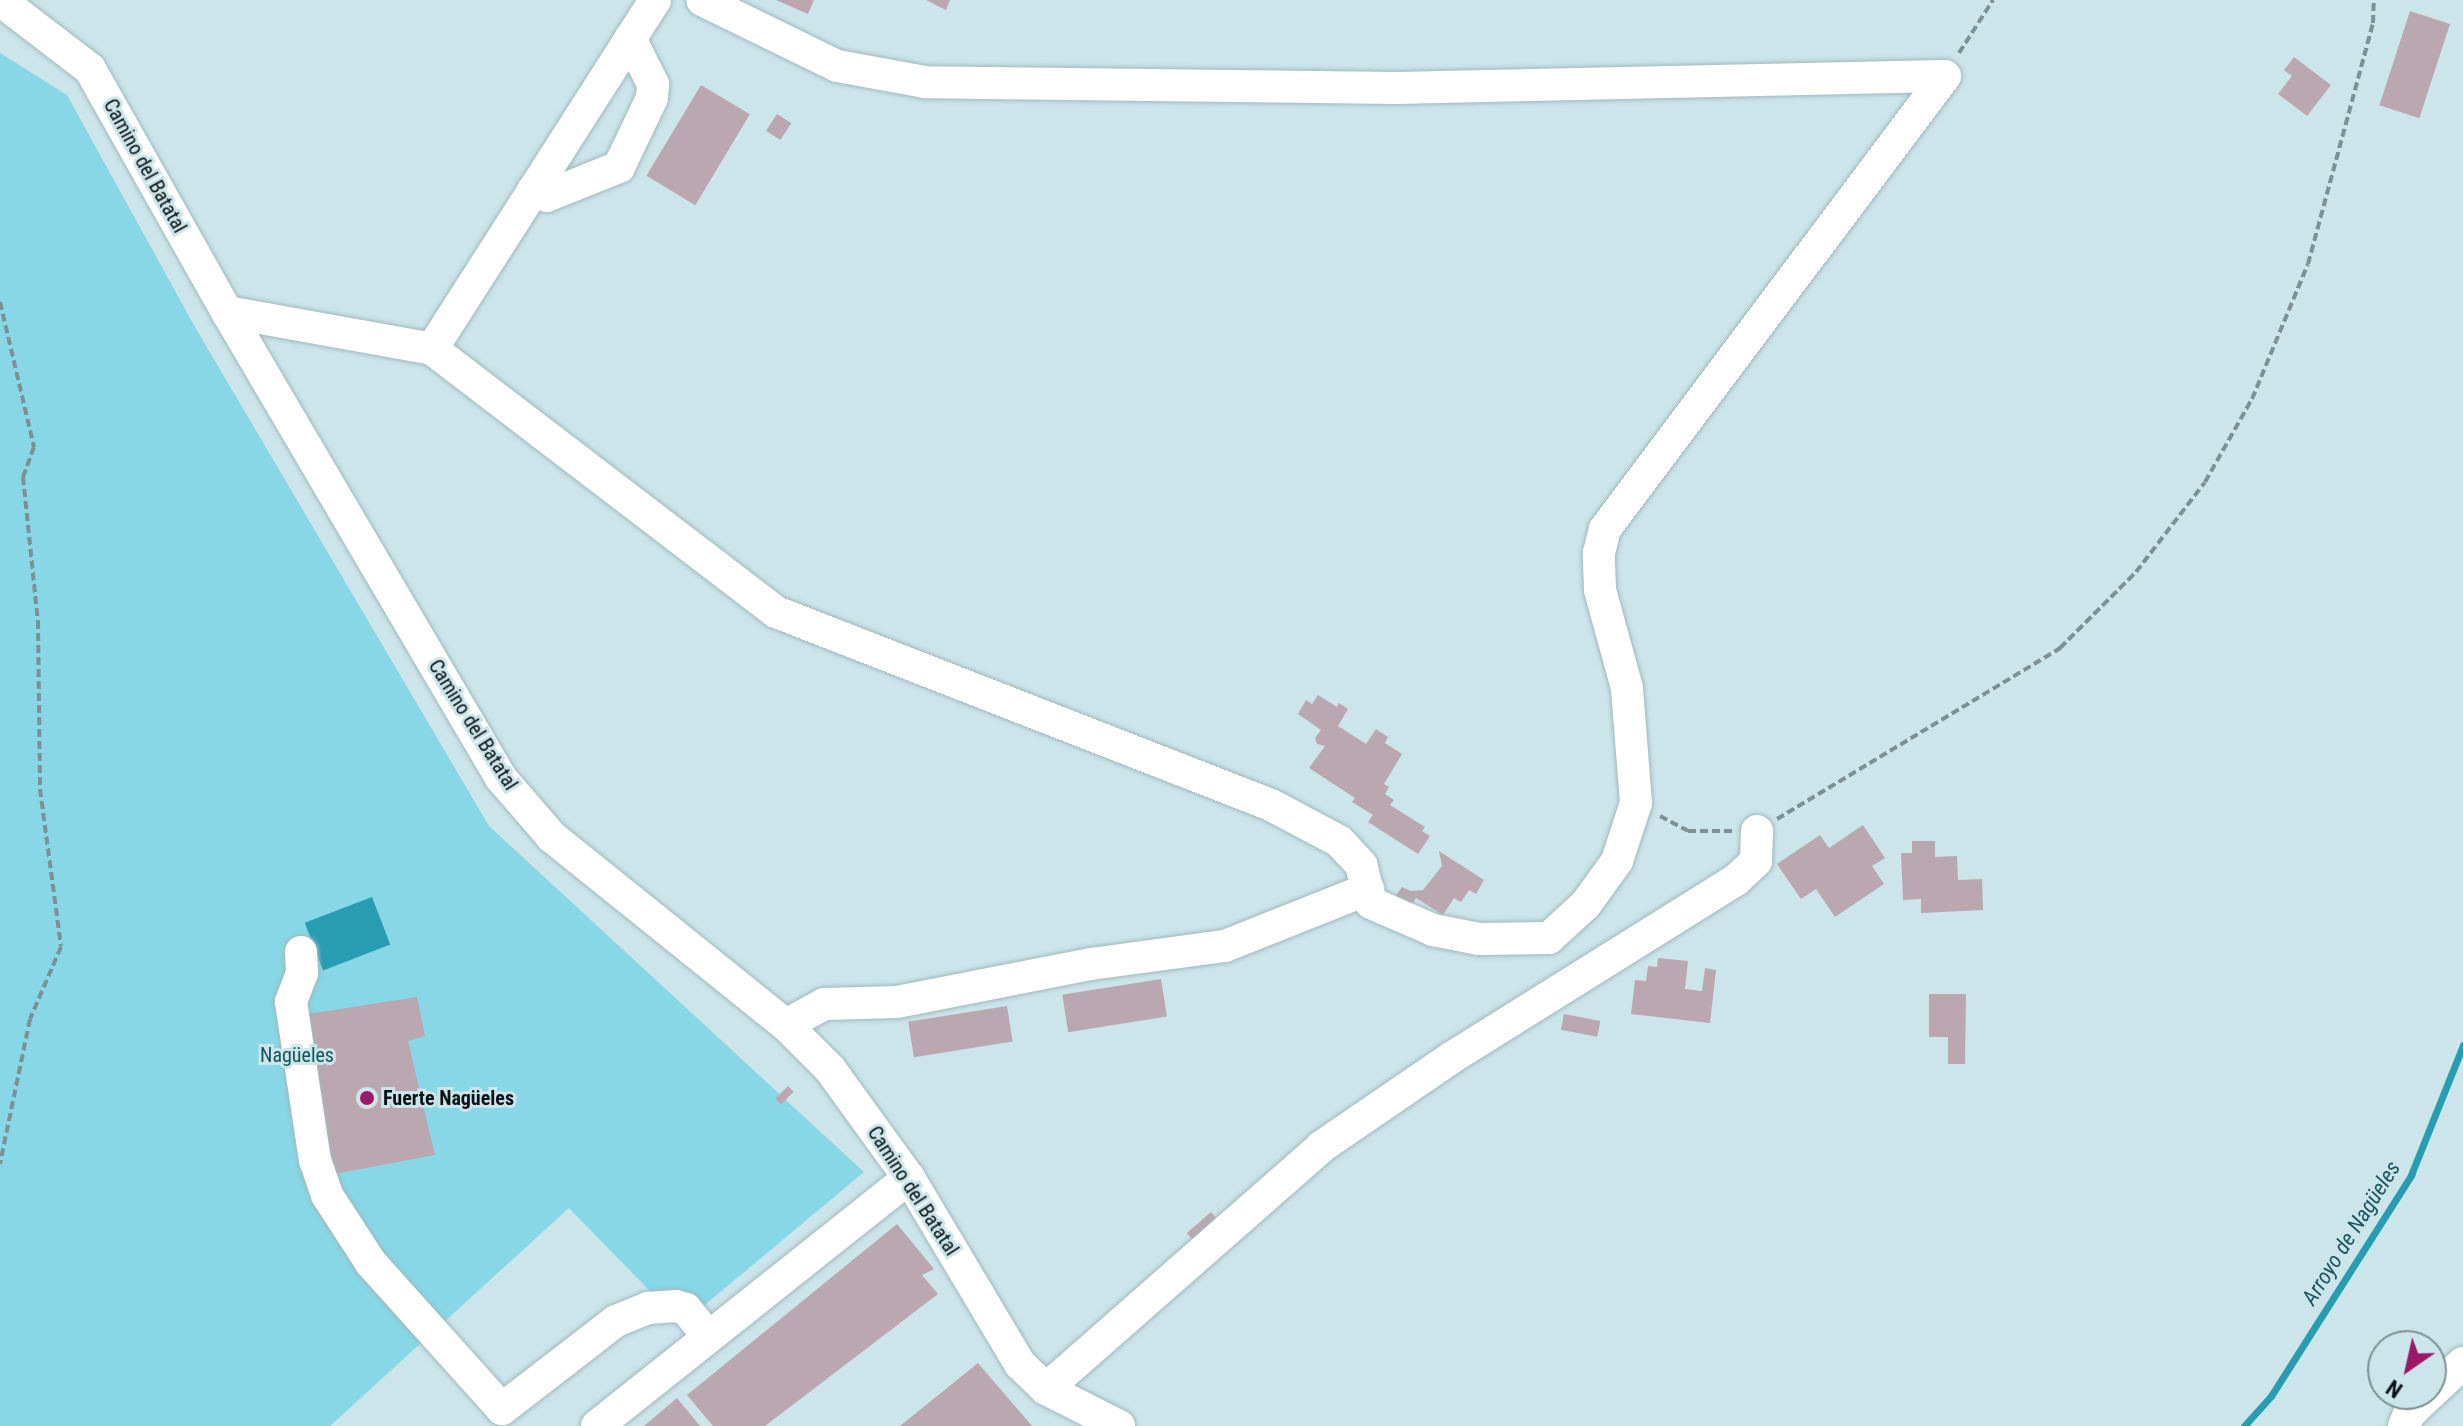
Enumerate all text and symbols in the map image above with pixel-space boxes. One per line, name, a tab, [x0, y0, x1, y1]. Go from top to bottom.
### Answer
street label: Camino del Batatal	[98, 95, 192, 237]
street label: Camino del Batatal	[423, 655, 523, 795]
park label: Nagüeles	[260, 1043, 334, 1067]
place label: Fuerte Nagüeles	[383, 1086, 514, 1110]
marker: Fuerte Nagüeles	[358, 1089, 376, 1107]
street label: Camino del Batatal	[862, 1122, 964, 1260]
water label: Arroyo de Nagüeles	[2296, 1156, 2406, 1310]
north arrow	[2367, 1330, 2447, 1410]
text: N	[2382, 1375, 2407, 1403]

